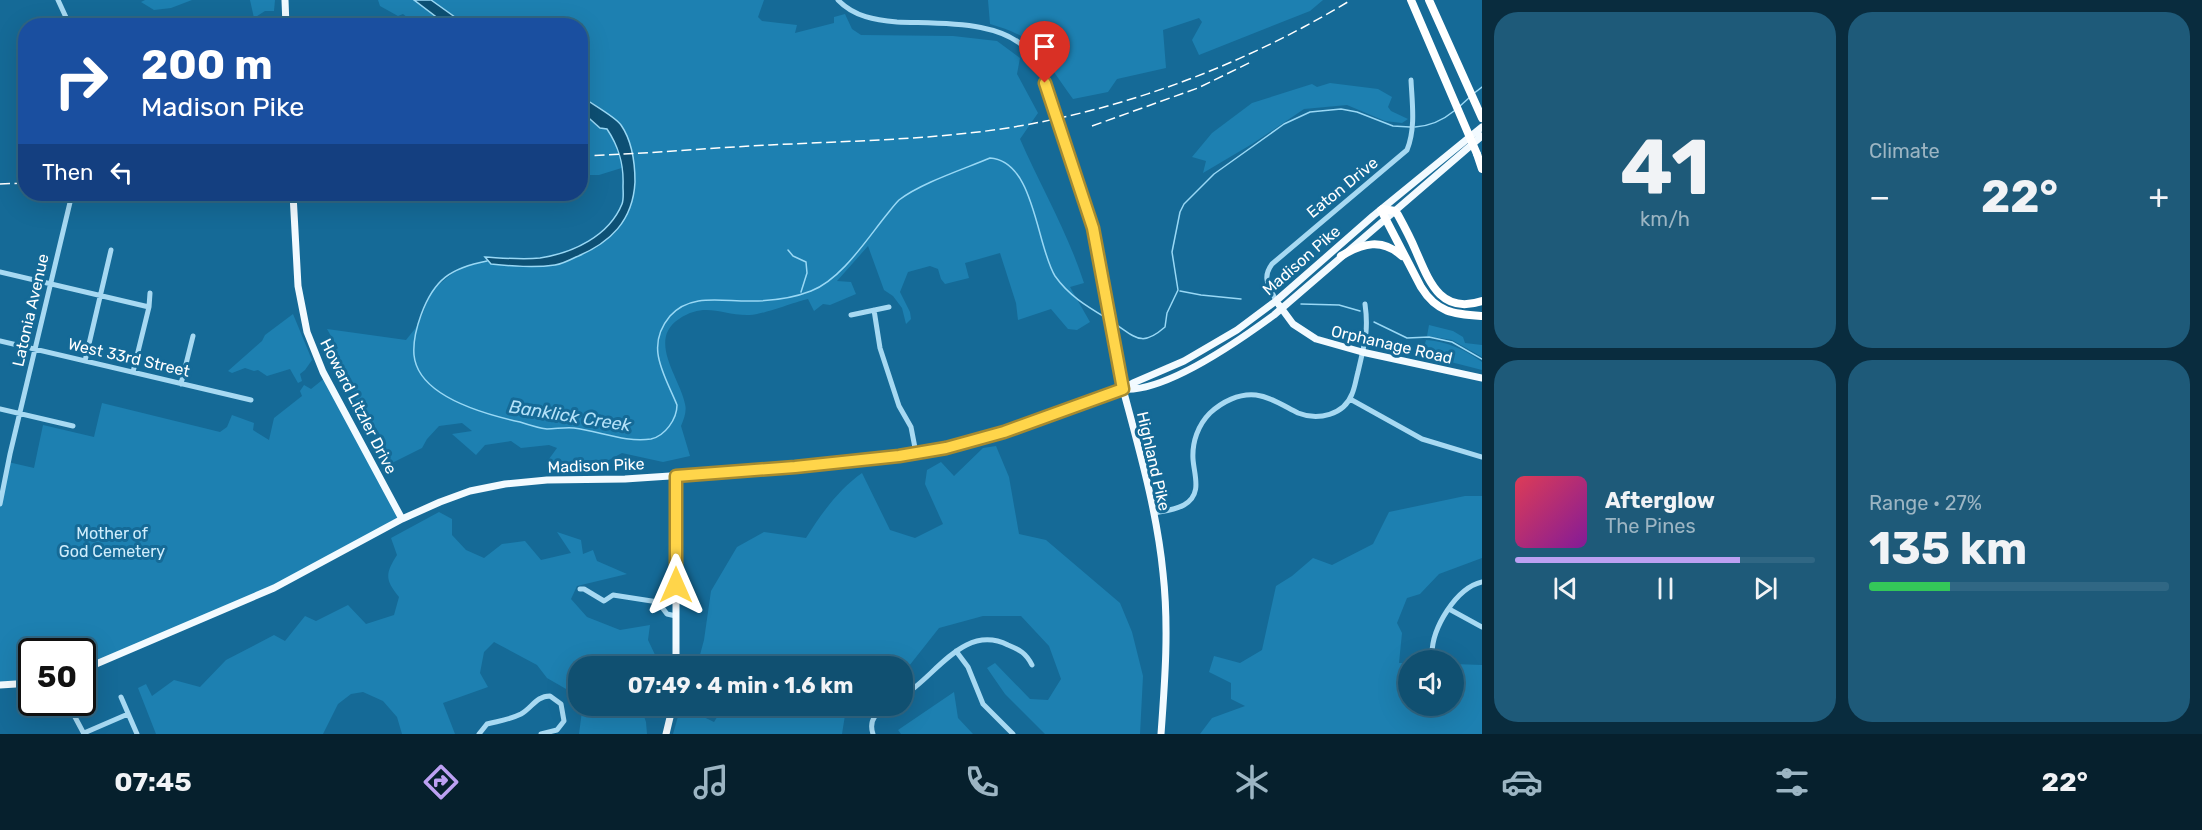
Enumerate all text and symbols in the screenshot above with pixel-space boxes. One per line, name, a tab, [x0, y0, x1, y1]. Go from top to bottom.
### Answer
pin	[1019, 21, 1070, 83]
icon: arrive	[1028, 30, 1061, 63]
text: 200 m	[141, 40, 273, 90]
icon: right	[42, 42, 120, 120]
text: Madison Pike	[141, 91, 304, 123]
text: 41	[1620, 121, 1710, 214]
text: Climate	[1869, 139, 1940, 163]
street label: Eaton Drive	[1303, 153, 1382, 222]
icon: left	[105, 156, 138, 189]
text: Then	[42, 159, 93, 186]
text: 22°	[1981, 170, 2058, 223]
text: −	[1869, 177, 1890, 216]
text: +	[2148, 177, 2169, 216]
text: km/h	[1640, 207, 1690, 231]
street label: Madison Pike	[1259, 221, 1344, 299]
street label: Latonia Avenue	[8, 252, 53, 368]
street label: Orphanage Road	[1329, 321, 1454, 368]
street label: West 33rd Street	[66, 334, 192, 381]
street label: Howard Litzler Drive	[316, 335, 401, 477]
water label: Banklick Creek	[507, 396, 633, 437]
street label: Highland Pike	[1133, 410, 1174, 513]
street label: Madison Pike	[547, 454, 645, 477]
text: Afterglow	[1605, 487, 1715, 514]
text: Range · 27%	[1869, 491, 1982, 515]
text: The Pines	[1605, 514, 1696, 538]
text: 135 km	[1869, 522, 2027, 575]
park label: Mother of God Cemetery	[59, 524, 165, 561]
position arrow	[644, 553, 708, 617]
icon: previous	[1549, 572, 1582, 605]
icon: pause	[1649, 572, 1682, 605]
icon: next	[1749, 572, 1782, 605]
speed limit sign: 50	[18, 638, 96, 716]
map controls	[1398, 650, 1464, 716]
button: sound	[1398, 650, 1464, 716]
text: 07:49 · 4 min · 1.6 km	[628, 672, 853, 699]
icon: directions	[420, 761, 462, 803]
icon: music	[690, 761, 732, 803]
icon: phone	[961, 761, 1003, 803]
icon: climate	[1231, 761, 1273, 803]
icon: car	[1501, 761, 1543, 803]
icon: filters	[1771, 761, 1813, 803]
text: 07:45	[114, 766, 192, 798]
text: 22°	[2042, 766, 2088, 798]

